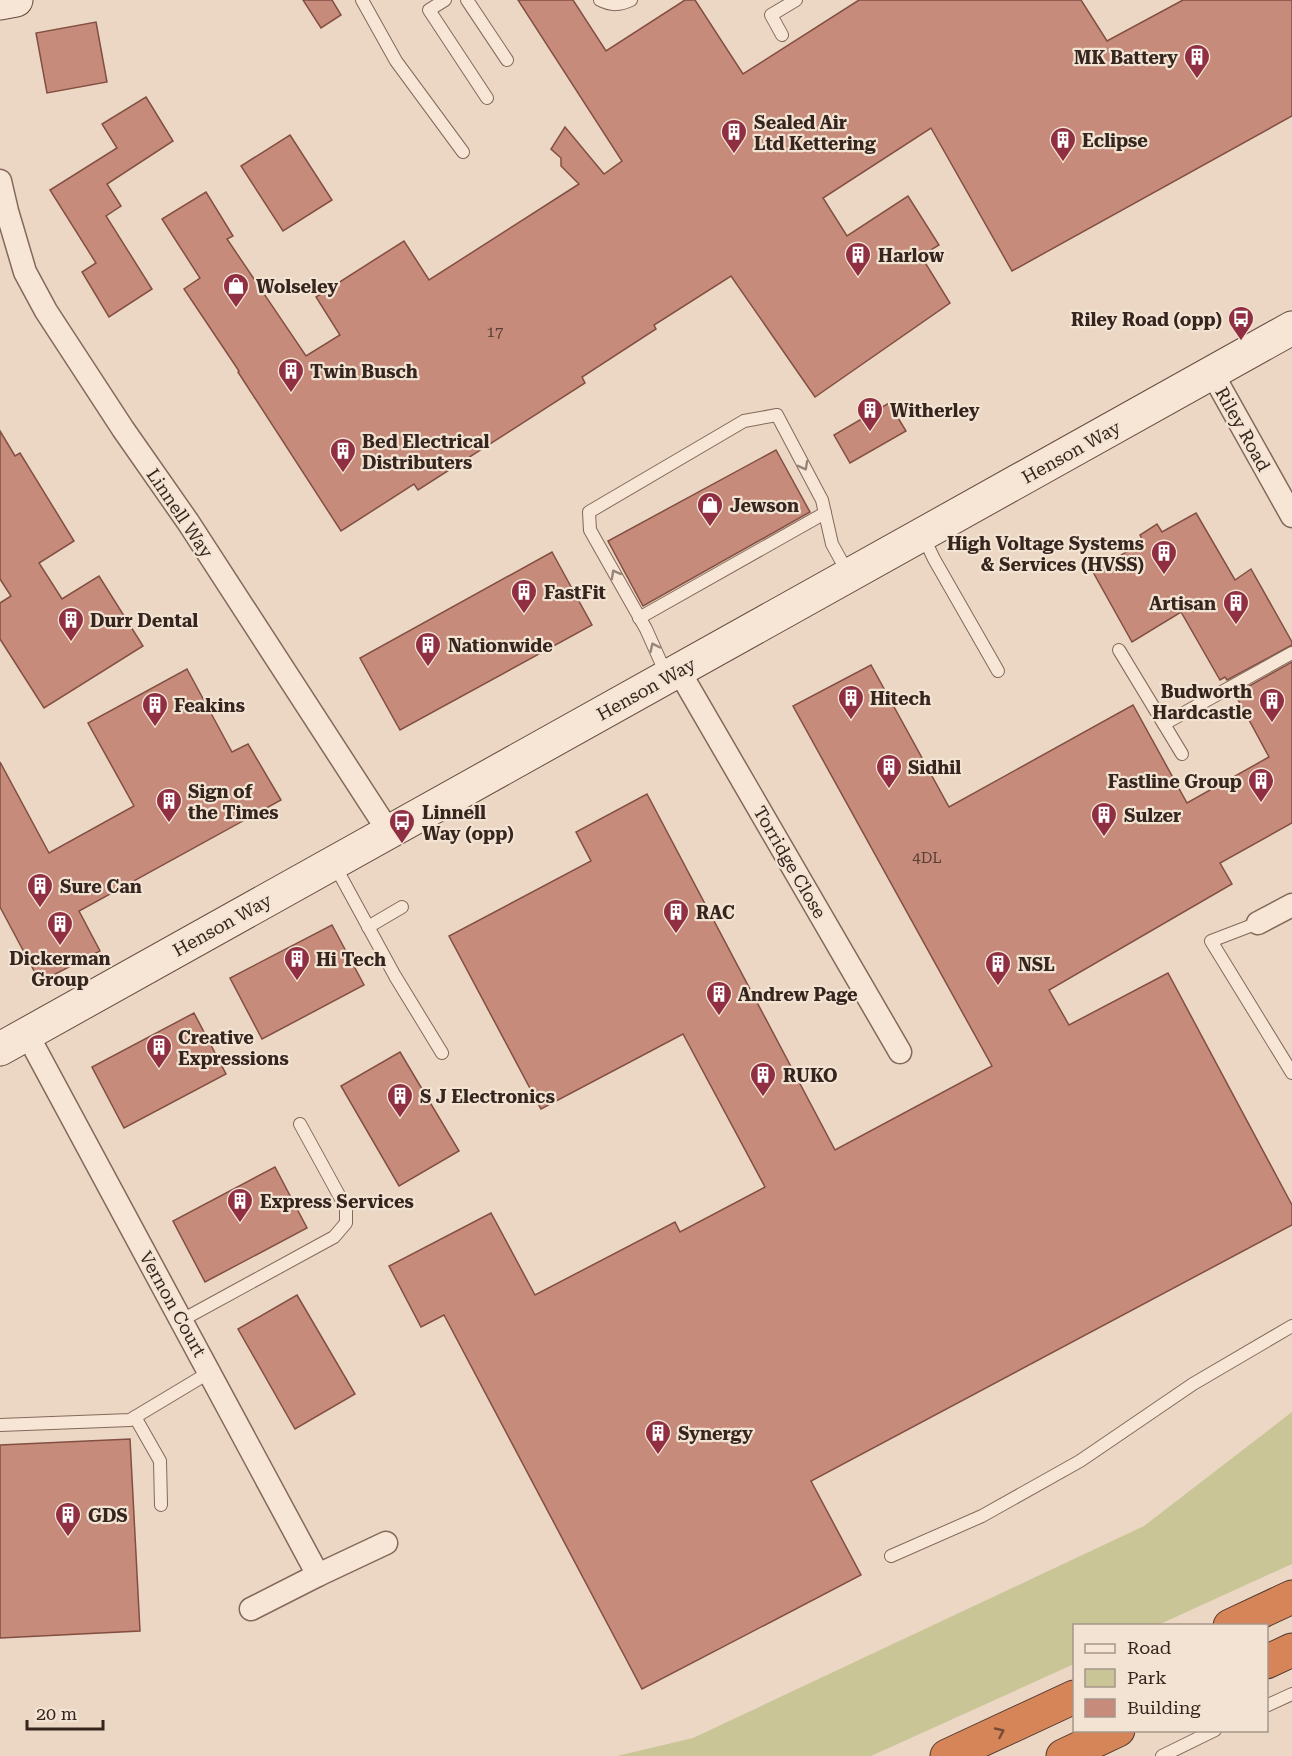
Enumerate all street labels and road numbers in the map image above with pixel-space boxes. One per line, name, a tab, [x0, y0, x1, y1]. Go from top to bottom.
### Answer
street label: Riley Road	[1211, 383, 1275, 475]
street label: Henson Way	[1018, 416, 1124, 488]
street label: Linnell Way	[143, 464, 218, 562]
street label: Henson Way	[593, 653, 699, 725]
street label: Torridge Close	[749, 802, 831, 922]
street label: Henson Way	[169, 889, 275, 961]
street label: Vernon Court	[135, 1248, 211, 1361]

